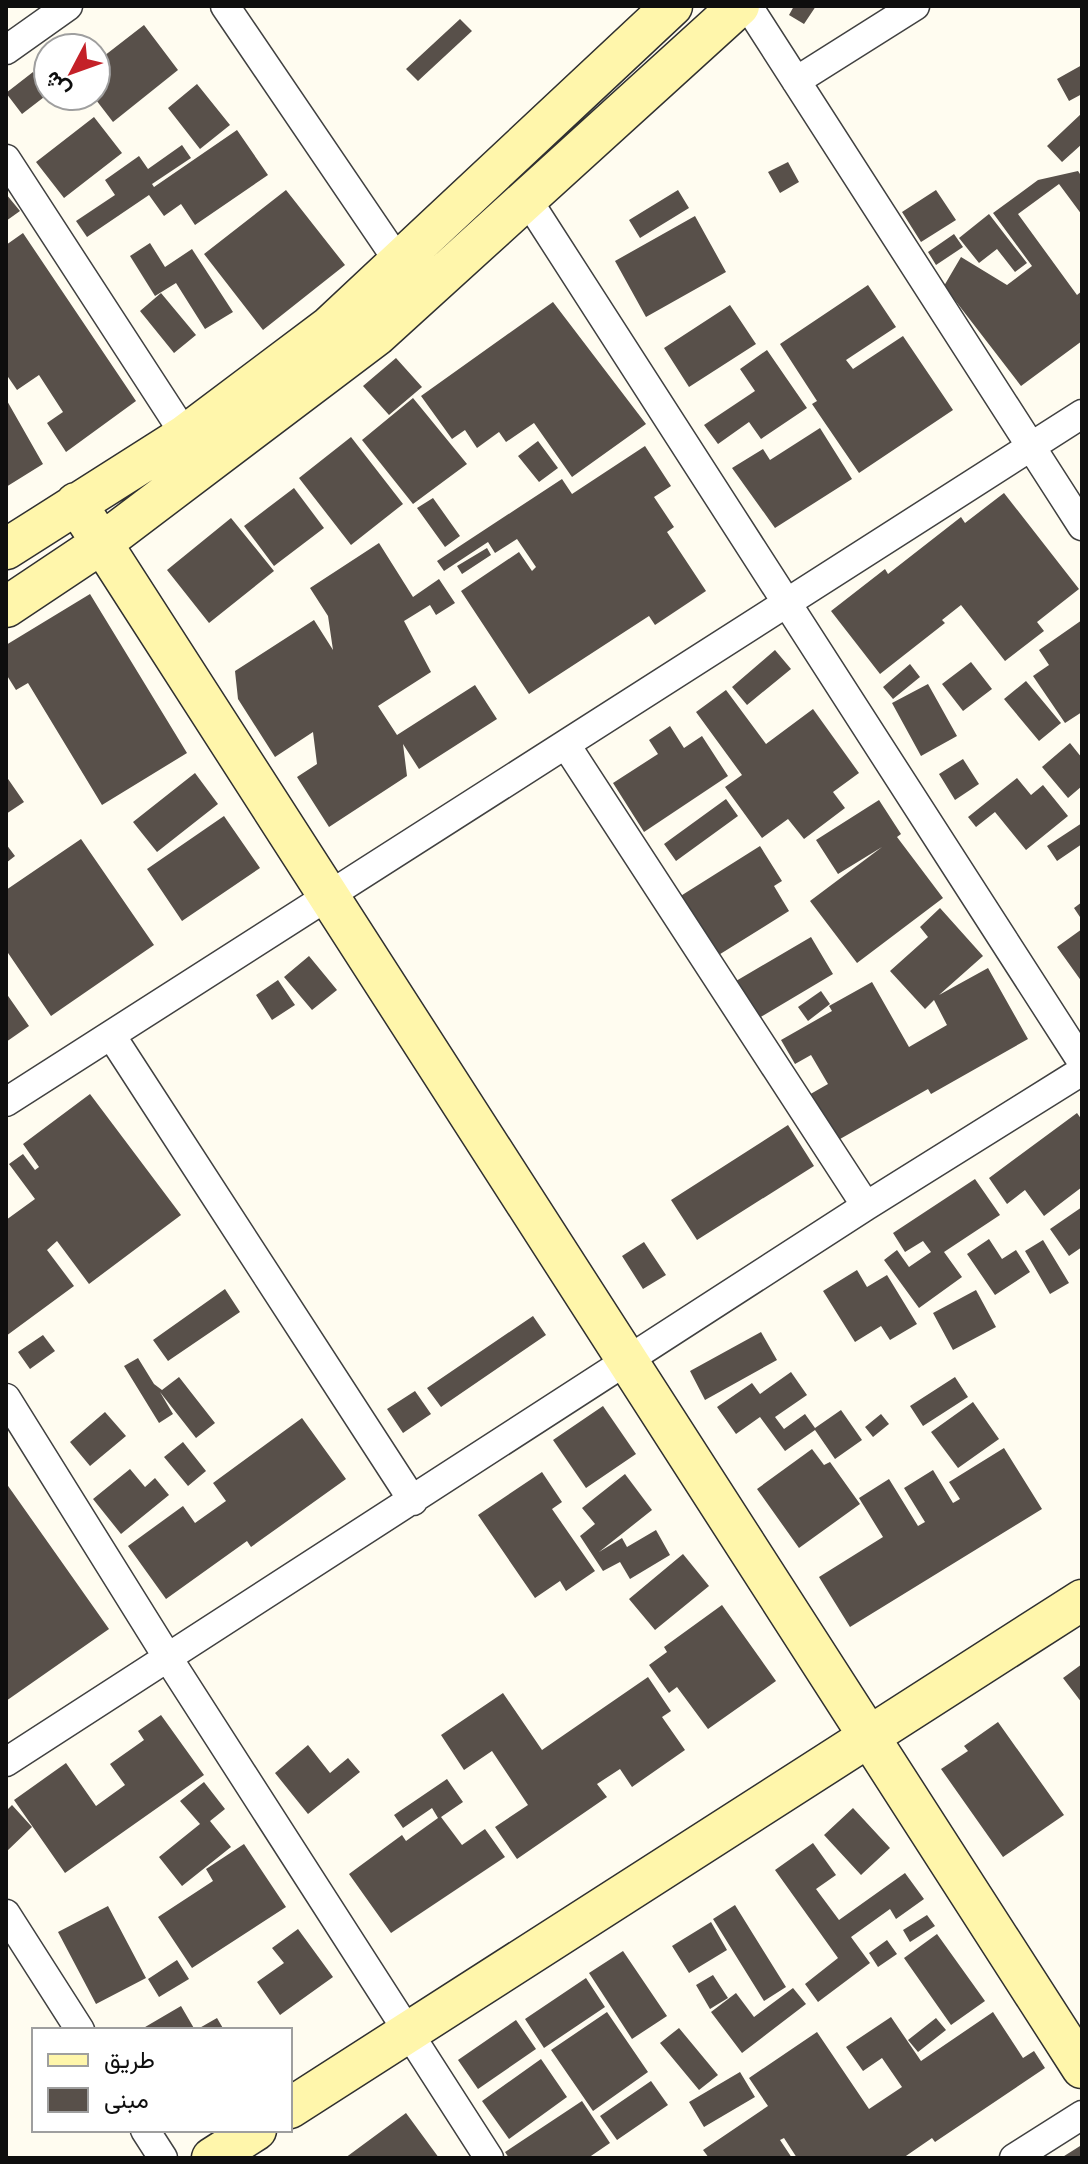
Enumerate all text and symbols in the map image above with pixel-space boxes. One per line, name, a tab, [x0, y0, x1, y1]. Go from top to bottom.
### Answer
north arrow	[32, 32, 112, 112]
text: ش	[37, 62, 81, 105]
legend	[32, 2028, 292, 2132]
text: طريق	[104, 2043, 155, 2081]
text: مبنى	[104, 2083, 149, 2121]

